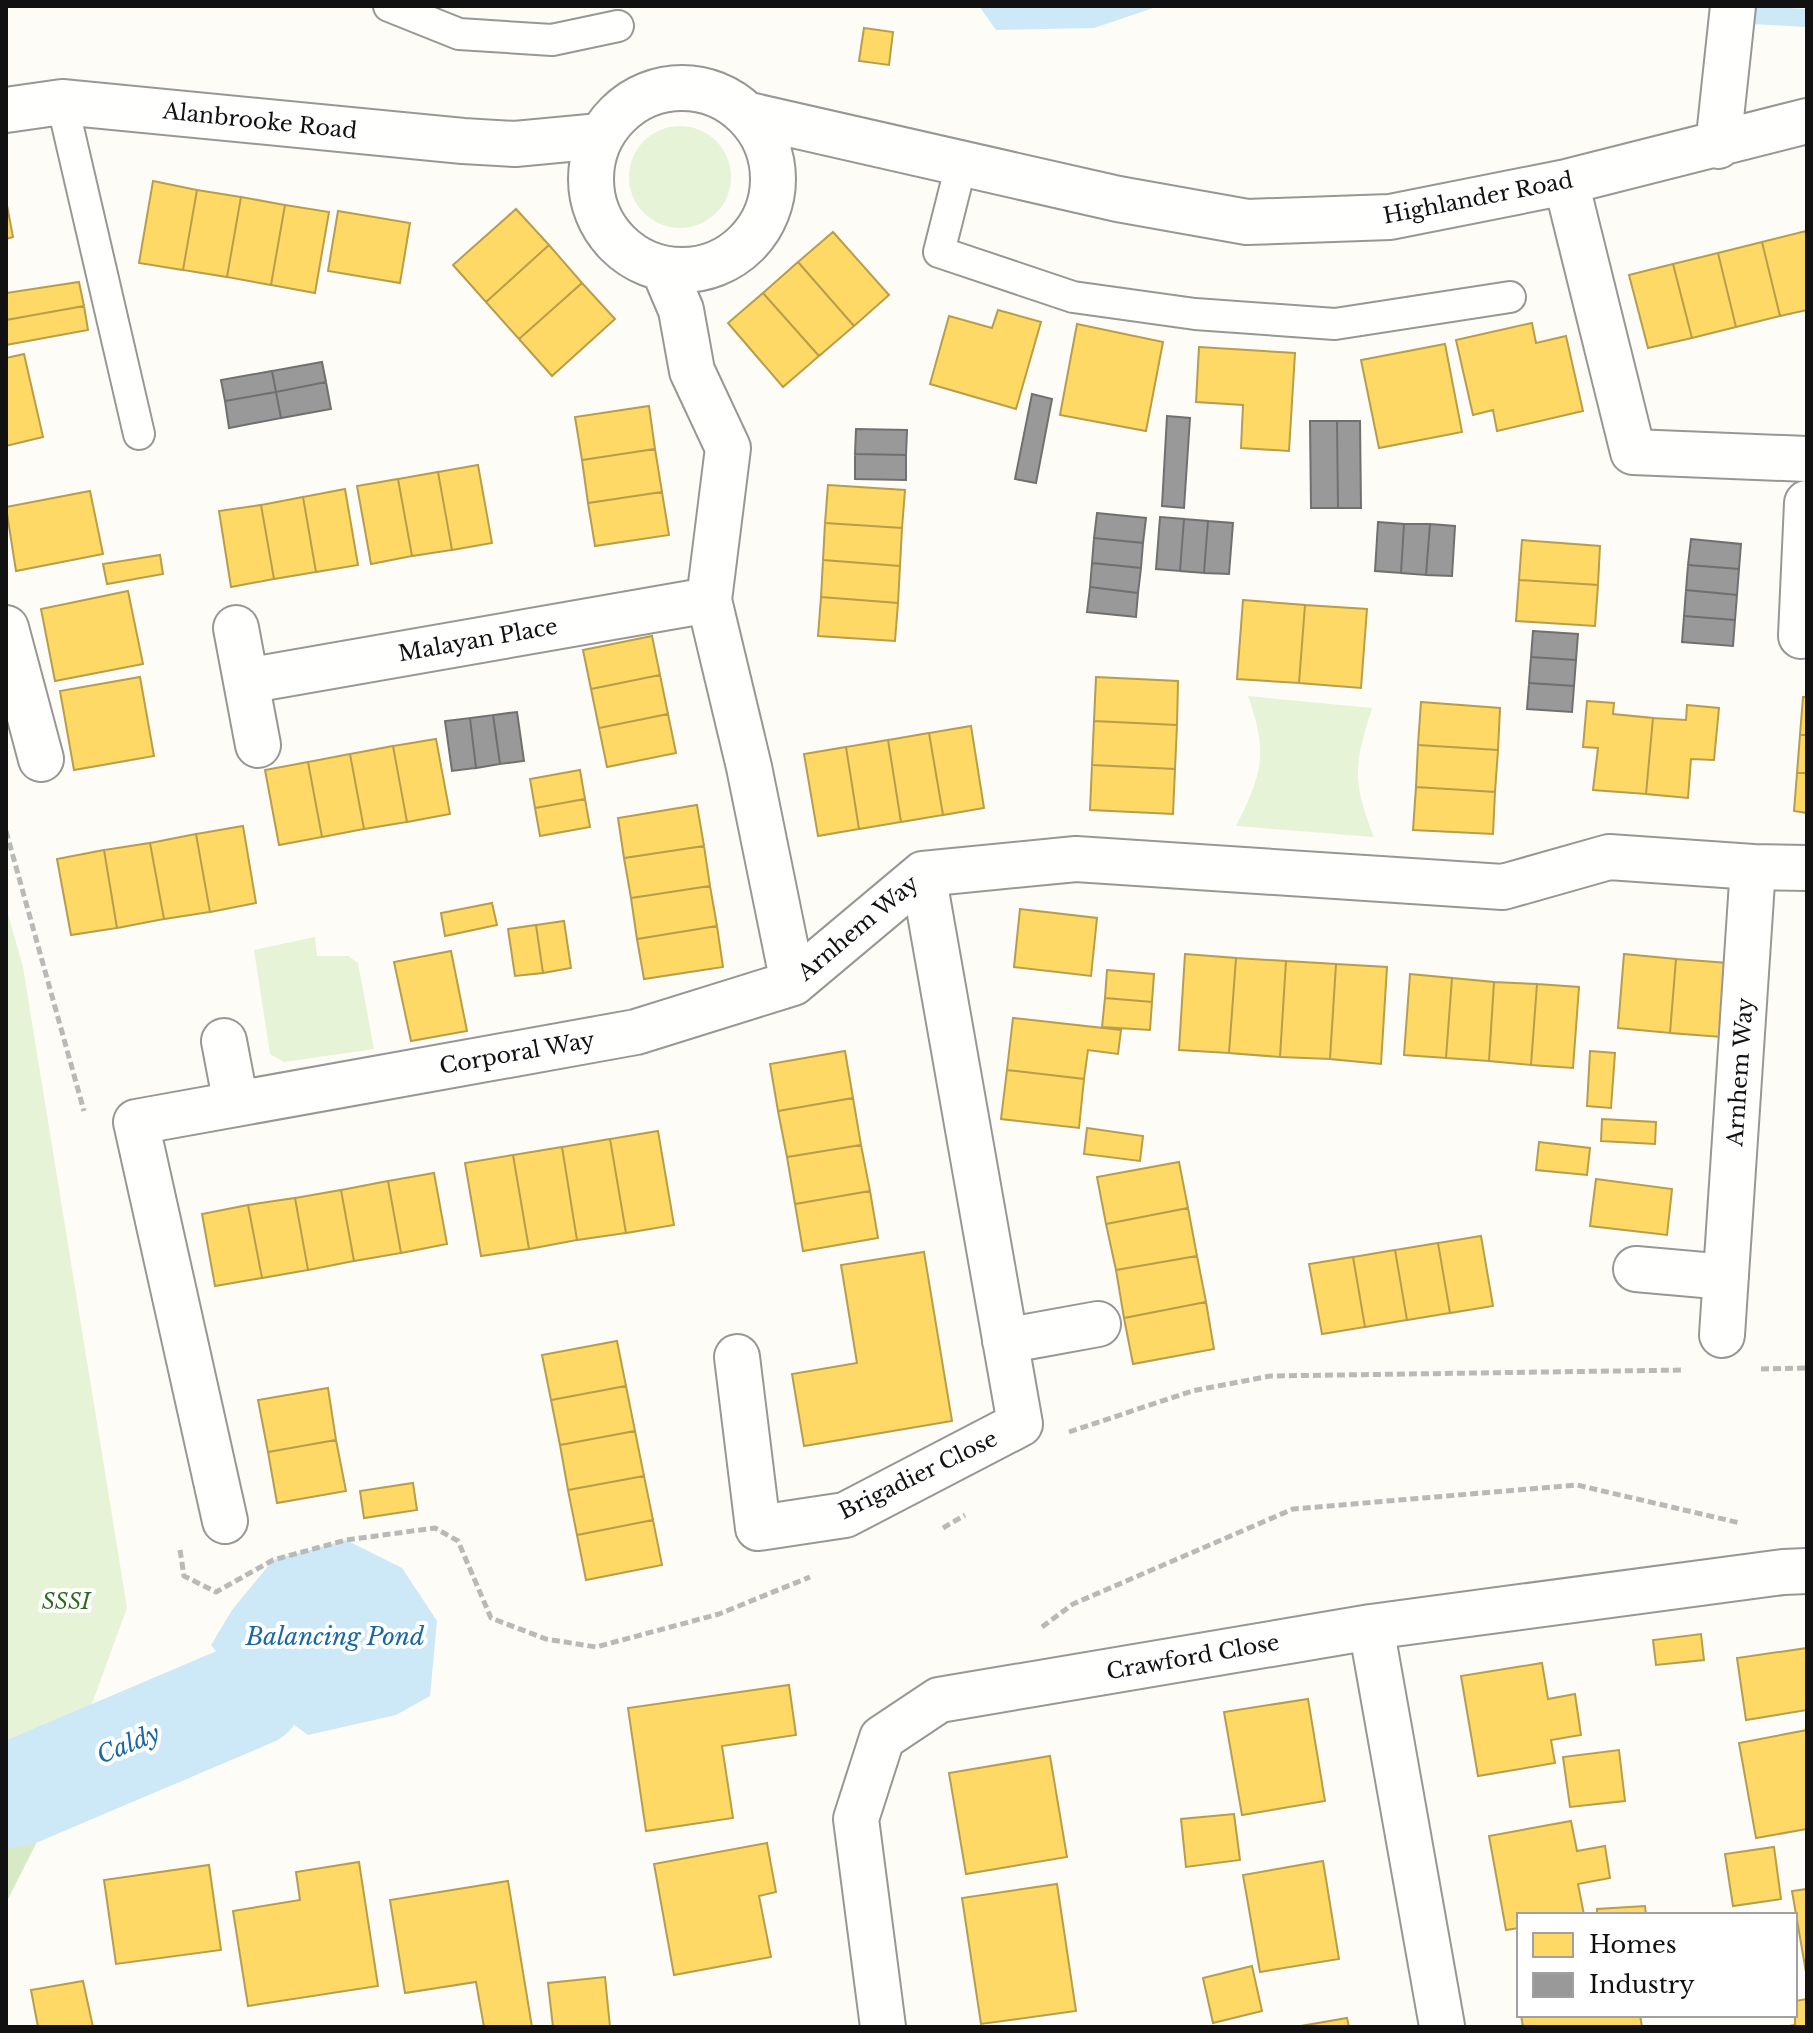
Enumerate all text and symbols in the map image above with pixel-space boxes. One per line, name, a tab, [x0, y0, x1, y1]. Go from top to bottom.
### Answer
street label: Alanbrooke Road	[161, 97, 359, 145]
street label: Highlander Road	[1381, 166, 1575, 230]
street label: Malayan Place	[396, 613, 560, 667]
street label: Arnhem Way	[791, 870, 924, 987]
street label: Arnhem Way	[1721, 997, 1759, 1148]
street label: Corporal Way	[437, 1026, 597, 1080]
street label: Brigadier Close	[834, 1425, 1002, 1525]
park label: SSSI	[42, 1588, 92, 1615]
water label: Balancing Pond	[245, 1622, 425, 1651]
street label: Crawford Close	[1104, 1629, 1282, 1685]
water label: Caldy	[92, 1718, 164, 1770]
legend	[1517, 1913, 1797, 2017]
text: Homes	[1589, 1930, 1677, 1959]
text: Industry	[1589, 1970, 1695, 1999]

